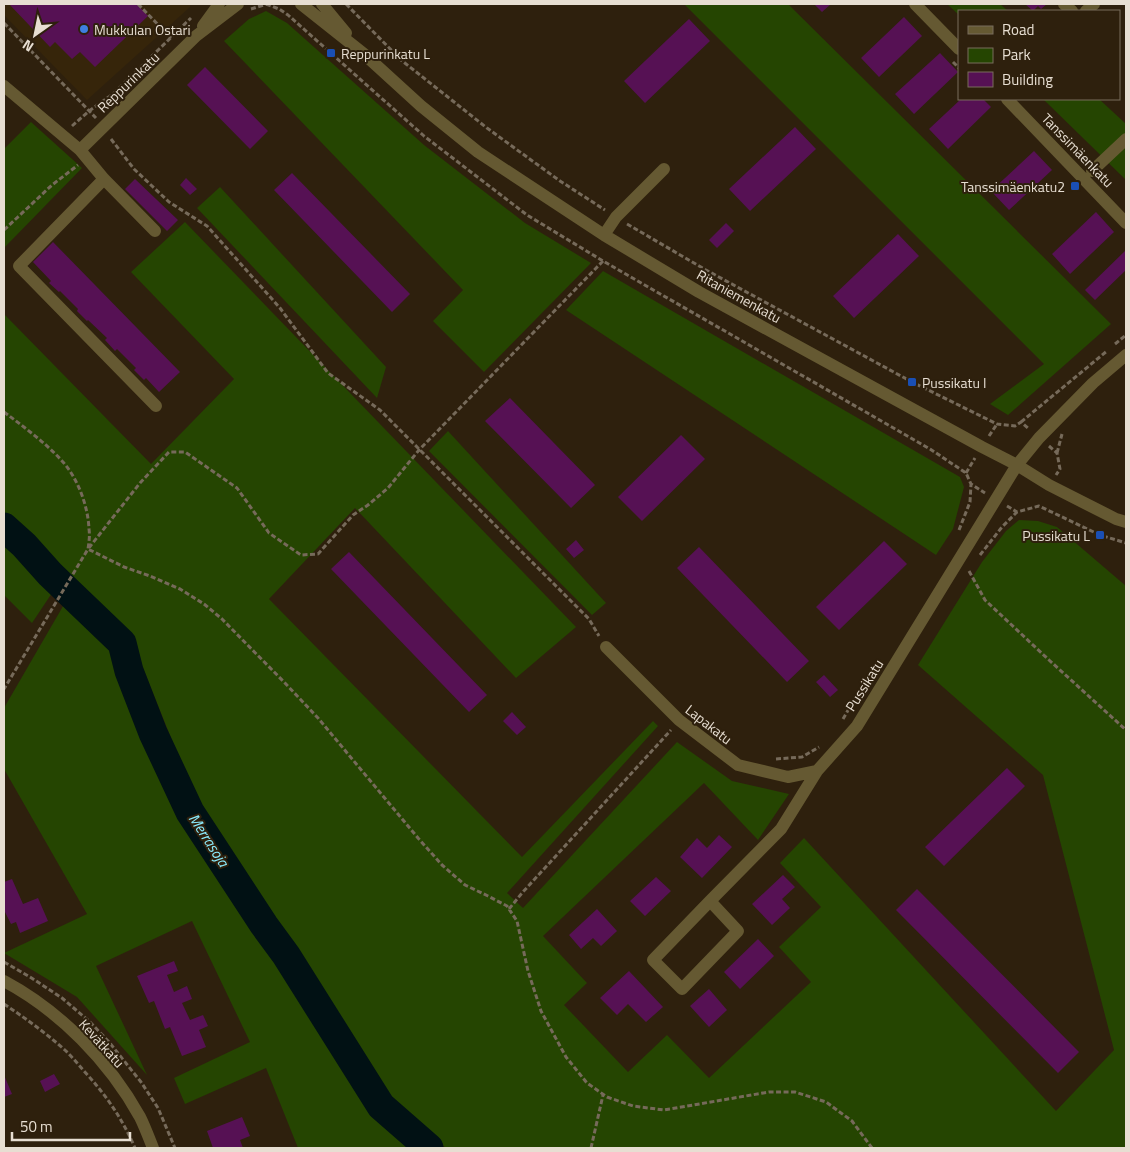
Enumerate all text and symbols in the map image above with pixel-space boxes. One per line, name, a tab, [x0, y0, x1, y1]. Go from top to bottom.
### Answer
north arrow	[10, 10, 60, 60]
legend	[958, 10, 1120, 100]
text: Road	[1002, 18, 1034, 41]
place label: Mukkulan Ostari	[94, 19, 190, 40]
marker: Mukkulan Ostari	[78, 23, 90, 35]
text: N	[18, 35, 37, 58]
place label: Reppurinkatu L	[341, 43, 430, 64]
text: Park	[1002, 43, 1031, 66]
street label: Reppurinkatu	[92, 47, 164, 117]
marker: Reppurinkatu L	[325, 47, 337, 59]
text: Building	[1002, 68, 1053, 91]
street label: Tanssimäenkatu	[1037, 108, 1119, 192]
place label: Tanssimäenkatu2	[961, 176, 1065, 197]
marker: Tanssimäenkatu2	[1069, 180, 1081, 192]
street label: Ritaniemenkatu	[693, 264, 785, 328]
place label: Pussikatu I	[922, 372, 986, 393]
marker: Pussikatu I	[906, 376, 918, 388]
place label: Pussikatu L	[1022, 525, 1090, 546]
marker: Pussikatu L	[1094, 529, 1106, 541]
street label: Pussikatu	[840, 655, 888, 715]
street label: Lapakatu	[681, 699, 737, 749]
water label: Merrasoja	[183, 809, 236, 873]
street label: Kevätkatu	[74, 1014, 130, 1072]
scale bar	[12, 1110, 130, 1142]
text: 50 m	[20, 1115, 53, 1138]

